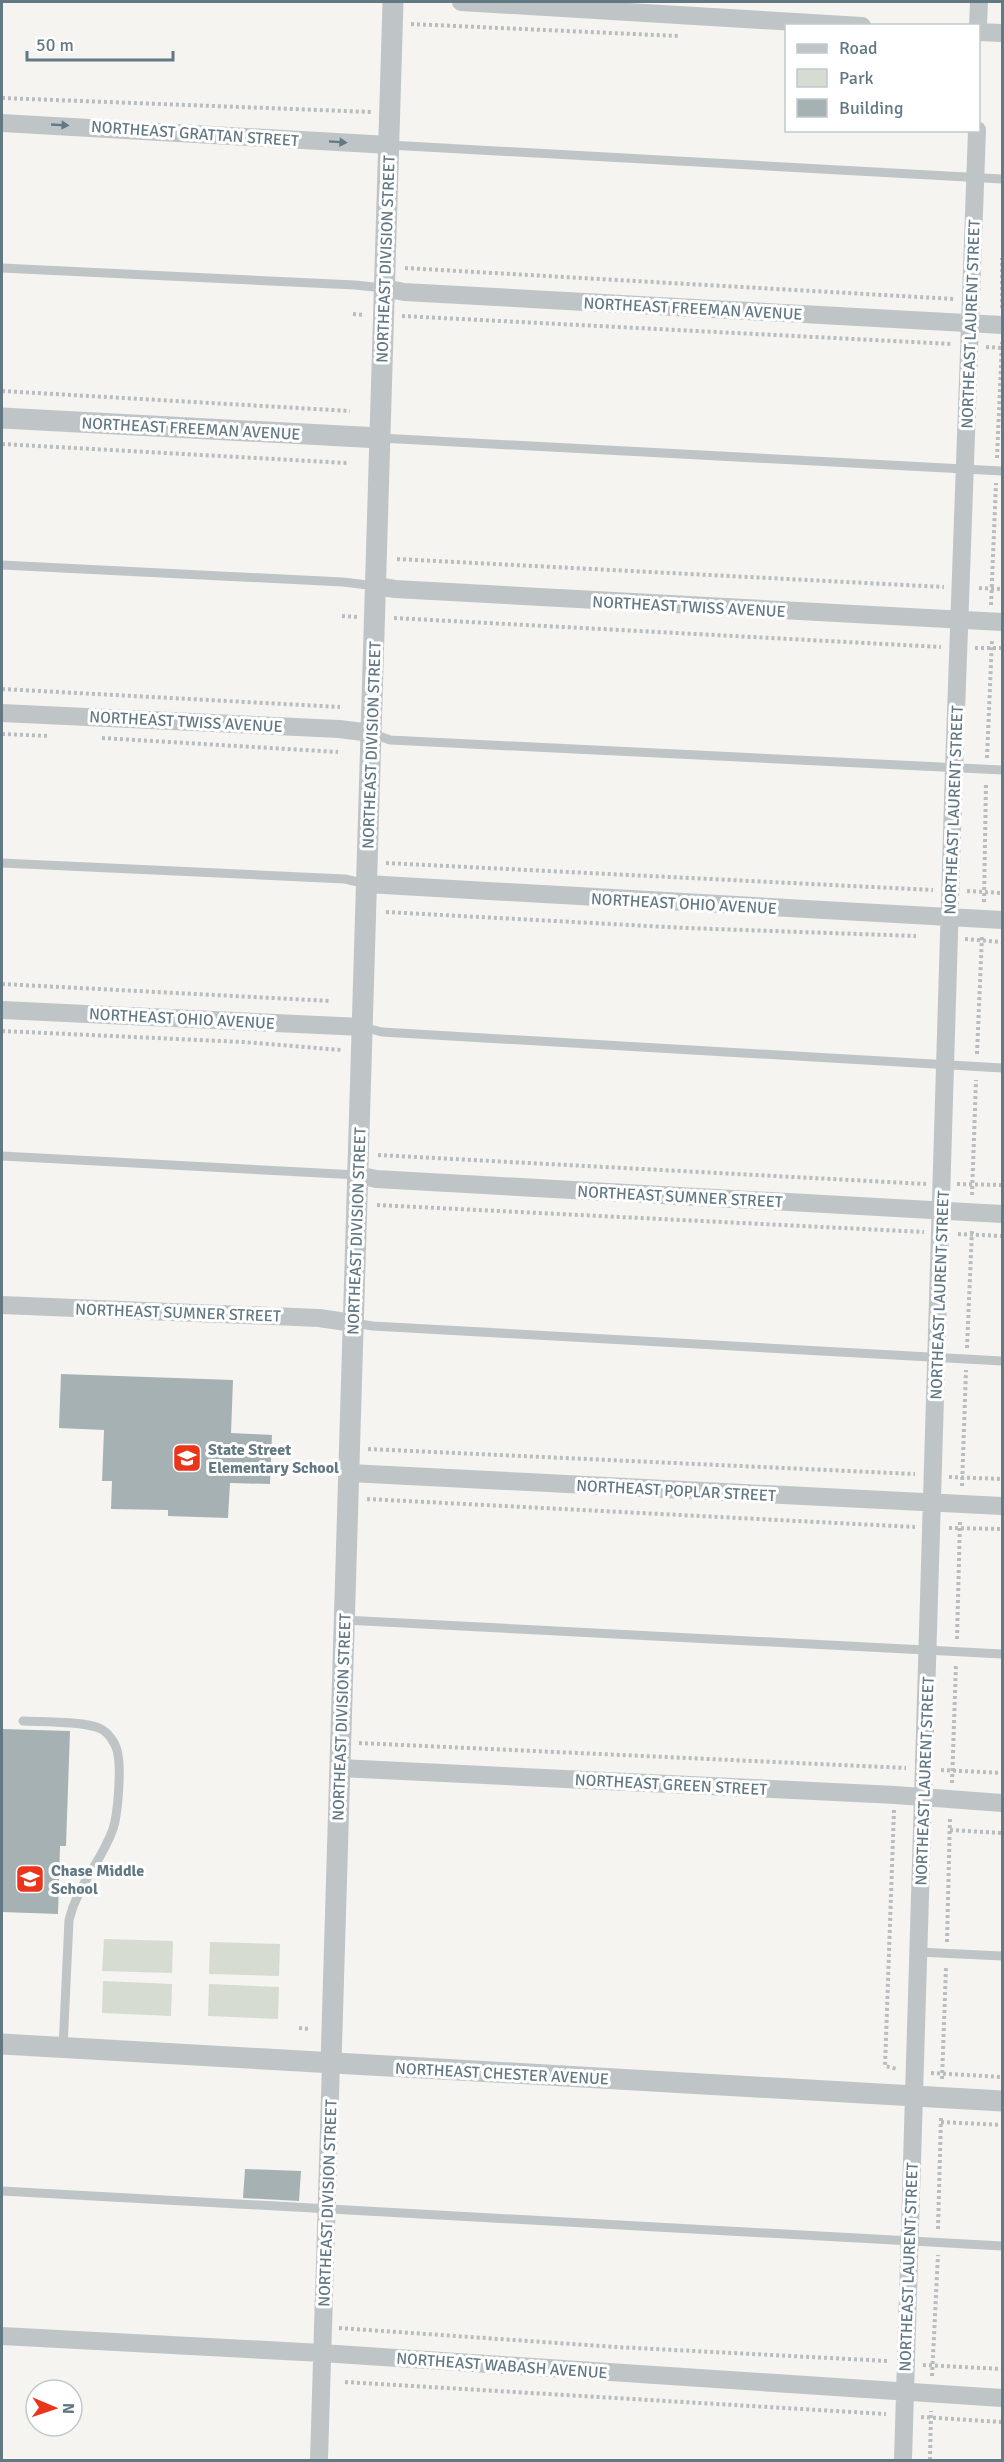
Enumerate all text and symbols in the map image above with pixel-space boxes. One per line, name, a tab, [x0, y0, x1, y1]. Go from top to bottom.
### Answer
scale bar	[27, 24, 172, 62]
legend	[785, 24, 980, 132]
text: 50 m	[36, 34, 74, 56]
text: Road	[839, 37, 878, 59]
text: Park	[839, 67, 874, 89]
text: Building	[839, 97, 903, 119]
street label: NORTHEAST GRATTAN STREET	[90, 117, 300, 151]
one-way arrow	[50, 121, 69, 130]
one-way arrow	[329, 137, 348, 147]
street label: NORTHEAST DIVISION STREET	[372, 155, 400, 363]
street label: NORTHEAST LAURENT STREET	[957, 219, 985, 429]
street label: NORTHEAST FREEMAN AVENUE	[583, 293, 803, 325]
street label: NORTHEAST FREEMAN AVENUE	[81, 413, 301, 445]
street label: NORTHEAST TWISS AVENUE	[592, 592, 786, 622]
street label: NORTHEAST DIVISION STREET	[358, 641, 386, 849]
street label: NORTHEAST LAURENT STREET	[940, 705, 968, 915]
street label: NORTHEAST TWISS AVENUE	[89, 707, 283, 737]
street label: NORTHEAST OHIO AVENUE	[591, 889, 777, 919]
street label: NORTHEAST OHIO AVENUE	[89, 1004, 275, 1034]
street label: NORTHEAST DIVISION STREET	[343, 1127, 371, 1335]
street label: NORTHEAST SUMNER STREET	[577, 1182, 783, 1212]
street label: NORTHEAST LAURENT STREET	[926, 1190, 954, 1400]
street label: NORTHEAST SUMNER STREET	[75, 1299, 281, 1327]
place label: State Street Elementary School	[208, 1440, 339, 1478]
school or university icon: State Street Elementary School	[171, 1442, 203, 1474]
street label: NORTHEAST POPLAR STREET	[576, 1476, 776, 1506]
street label: NORTHEAST DIVISION STREET	[328, 1613, 356, 1821]
street label: NORTHEAST LAURENT STREET	[911, 1676, 939, 1886]
street label: NORTHEAST GREEN STREET	[574, 1770, 768, 1800]
place label: Chase Middle School	[51, 1861, 144, 1899]
school or university icon: Chase Middle School	[14, 1863, 46, 1895]
street label: NORTHEAST CHESTER AVENUE	[395, 2058, 609, 2090]
street label: NORTHEAST DIVISION STREET	[314, 2099, 342, 2307]
street label: NORTHEAST LAURENT STREET	[895, 2162, 923, 2372]
street label: NORTHEAST WABASH AVENUE	[396, 2349, 608, 2383]
north arrow	[24, 2378, 84, 2438]
text: N	[58, 2403, 78, 2414]

